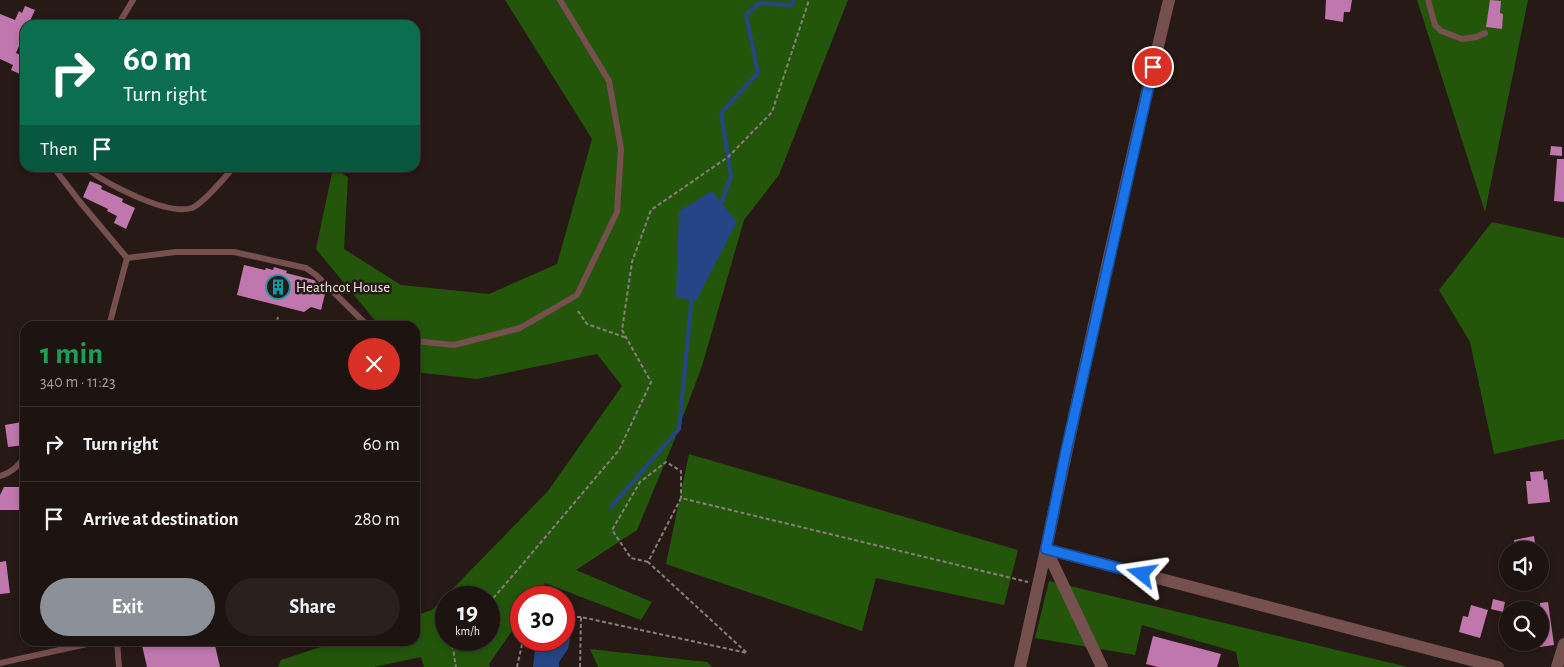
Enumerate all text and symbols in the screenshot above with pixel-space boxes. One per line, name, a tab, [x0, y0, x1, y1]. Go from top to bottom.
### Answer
icon: right	[40, 40, 105, 105]
text: 60 m	[123, 42, 192, 77]
pin	[1132, 46, 1174, 88]
icon: arrive	[1139, 53, 1167, 81]
text: Turn right	[123, 83, 207, 105]
icon: arrive	[88, 135, 116, 163]
text: Then	[40, 140, 78, 159]
building icon: Heathcot House	[265, 274, 291, 300]
place label: Heathcot House	[296, 280, 390, 295]
button: close	[348, 338, 400, 390]
text: 1 min	[40, 339, 103, 369]
text: 340 m · 11:23	[40, 374, 116, 390]
icon: right	[40, 430, 68, 458]
text: Turn right	[83, 435, 158, 454]
text: 60 m	[363, 435, 400, 454]
icon: arrive	[40, 505, 68, 533]
text: Arrive at destination	[83, 510, 239, 529]
text: 280 m	[354, 510, 400, 529]
map controls	[1499, 541, 1549, 651]
button: sound	[1499, 541, 1549, 591]
position arrow	[1115, 547, 1167, 599]
button: Exit	[40, 578, 215, 636]
button: Share	[225, 578, 400, 636]
speed limit sign: 30	[510, 586, 575, 651]
text: 19	[457, 600, 478, 625]
button: search	[1499, 601, 1549, 651]
text: km/h	[455, 625, 480, 637]

